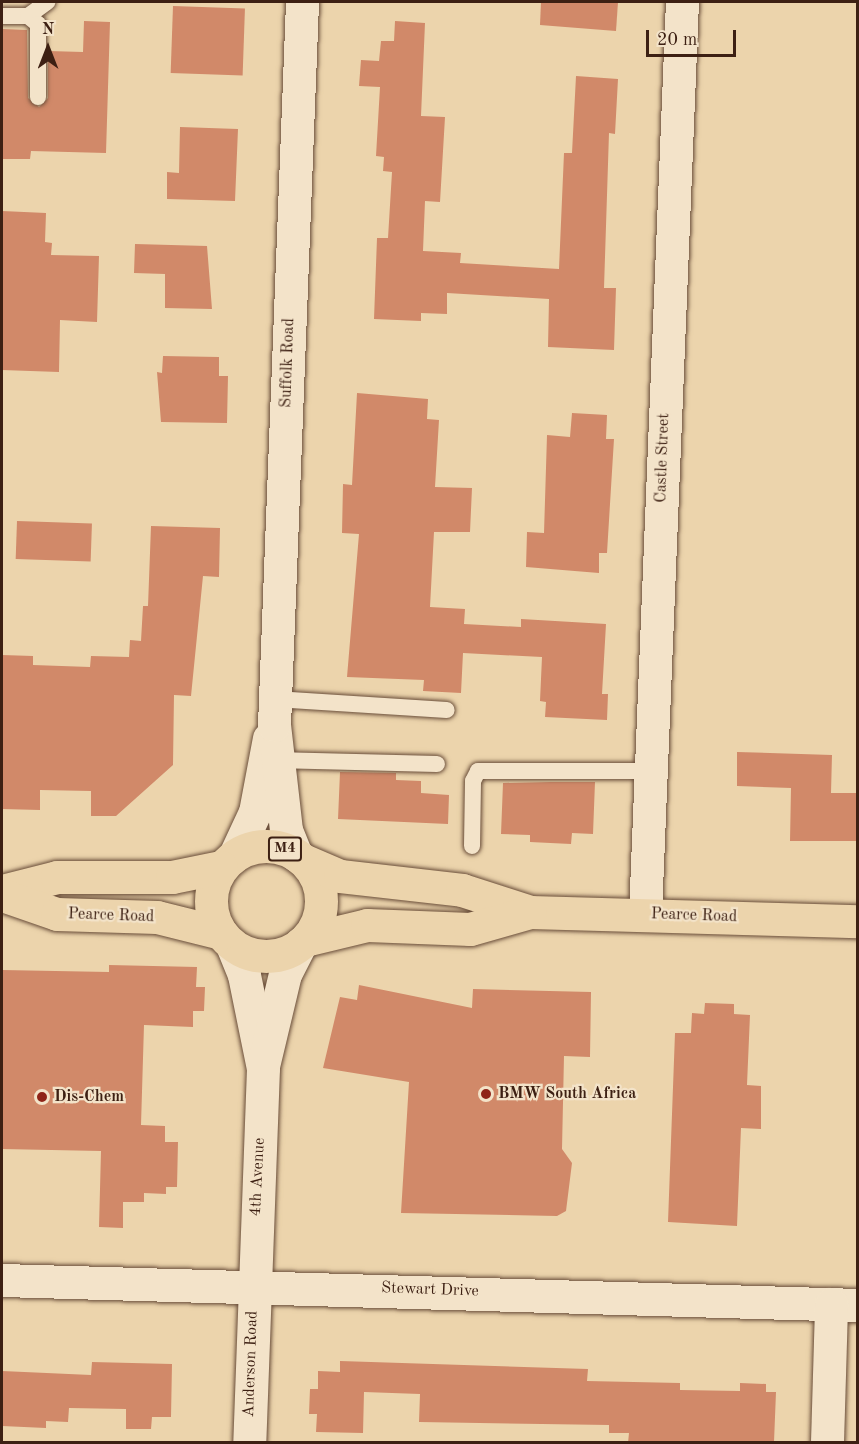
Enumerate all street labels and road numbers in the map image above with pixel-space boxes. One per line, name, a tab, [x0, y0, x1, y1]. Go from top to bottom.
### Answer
street label: Suffolk Road	[277, 318, 299, 408]
street label: Castle Street	[652, 413, 674, 503]
road number: M4	[267, 837, 303, 861]
street label: Pearce Road	[68, 905, 154, 927]
street label: Pearce Road	[651, 905, 737, 927]
street label: 4th Avenue	[246, 1137, 270, 1217]
street label: Stewart Drive	[381, 1279, 479, 1301]
street label: Anderson Road	[240, 1310, 262, 1418]

